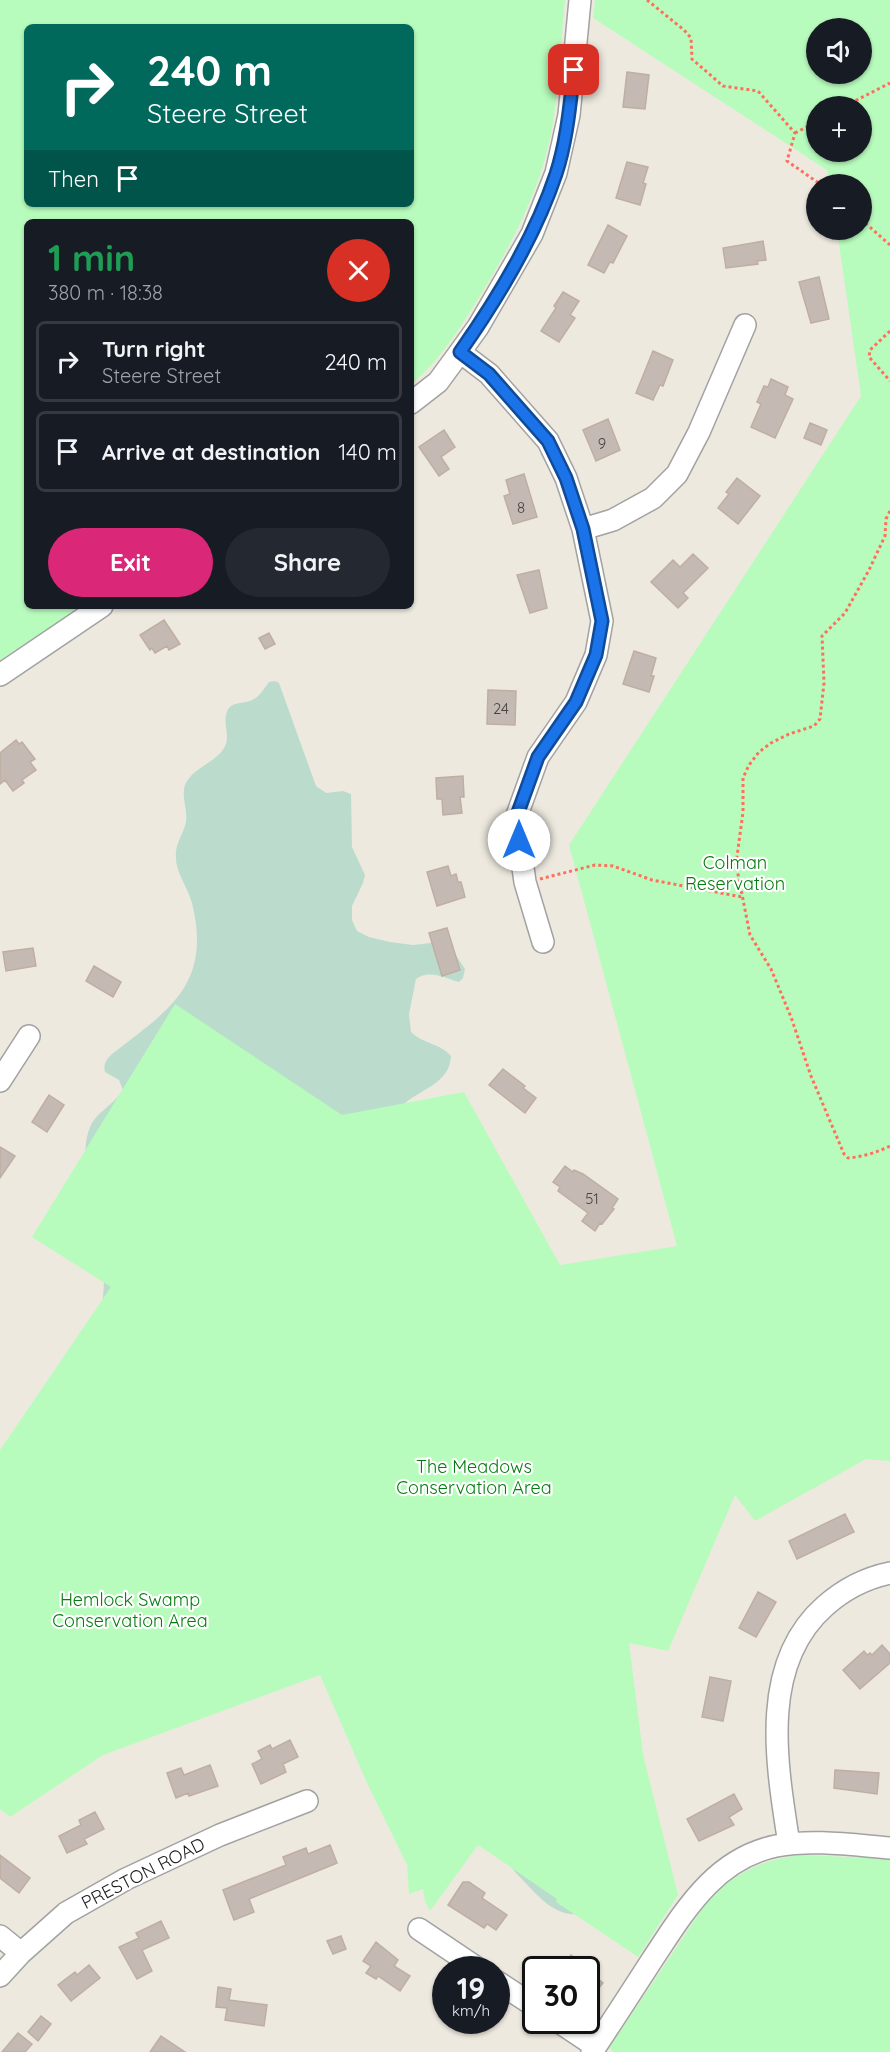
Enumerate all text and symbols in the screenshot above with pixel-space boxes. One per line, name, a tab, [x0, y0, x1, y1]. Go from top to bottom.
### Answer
map controls	[806, 18, 872, 240]
button: sound	[806, 18, 872, 84]
text: 240 m	[147, 44, 272, 97]
pin	[548, 44, 599, 95]
icon: right	[48, 48, 126, 126]
icon: arrive	[557, 53, 590, 86]
text: Steere Street	[147, 96, 308, 130]
button: +	[806, 96, 872, 162]
icon: arrive	[111, 162, 144, 195]
text: Then	[48, 165, 99, 193]
button: −	[806, 174, 872, 240]
text: 1 min	[48, 235, 135, 280]
button: close	[327, 239, 390, 302]
text: 380 m · 18:38	[48, 280, 163, 305]
text: Turn right	[102, 335, 206, 363]
icon: right	[51, 345, 84, 378]
text: 240 m	[324, 348, 387, 376]
text: Steere Street	[102, 363, 221, 388]
house number: 9	[598, 434, 606, 453]
icon: arrive	[51, 435, 84, 468]
text: Arrive at destination	[102, 438, 320, 466]
text: 140 m	[338, 438, 397, 466]
house number: 8	[517, 498, 525, 517]
button: Exit	[48, 528, 213, 597]
button: Share	[225, 528, 390, 597]
house number: 24	[493, 699, 509, 718]
position arrow	[487, 808, 551, 872]
park label: Colman Reservation	[685, 851, 785, 895]
house number: 51	[585, 1189, 599, 1208]
park label: The Meadows Conservation Area	[396, 1455, 552, 1499]
park label: Hemlock Swamp Conservation Area	[52, 1588, 208, 1632]
street label: PRESTON ROAD	[77, 1832, 209, 1914]
speed limit sign: 30	[522, 1956, 600, 2034]
text: 19	[457, 1969, 485, 2007]
text: km/h	[452, 2001, 490, 2020]

